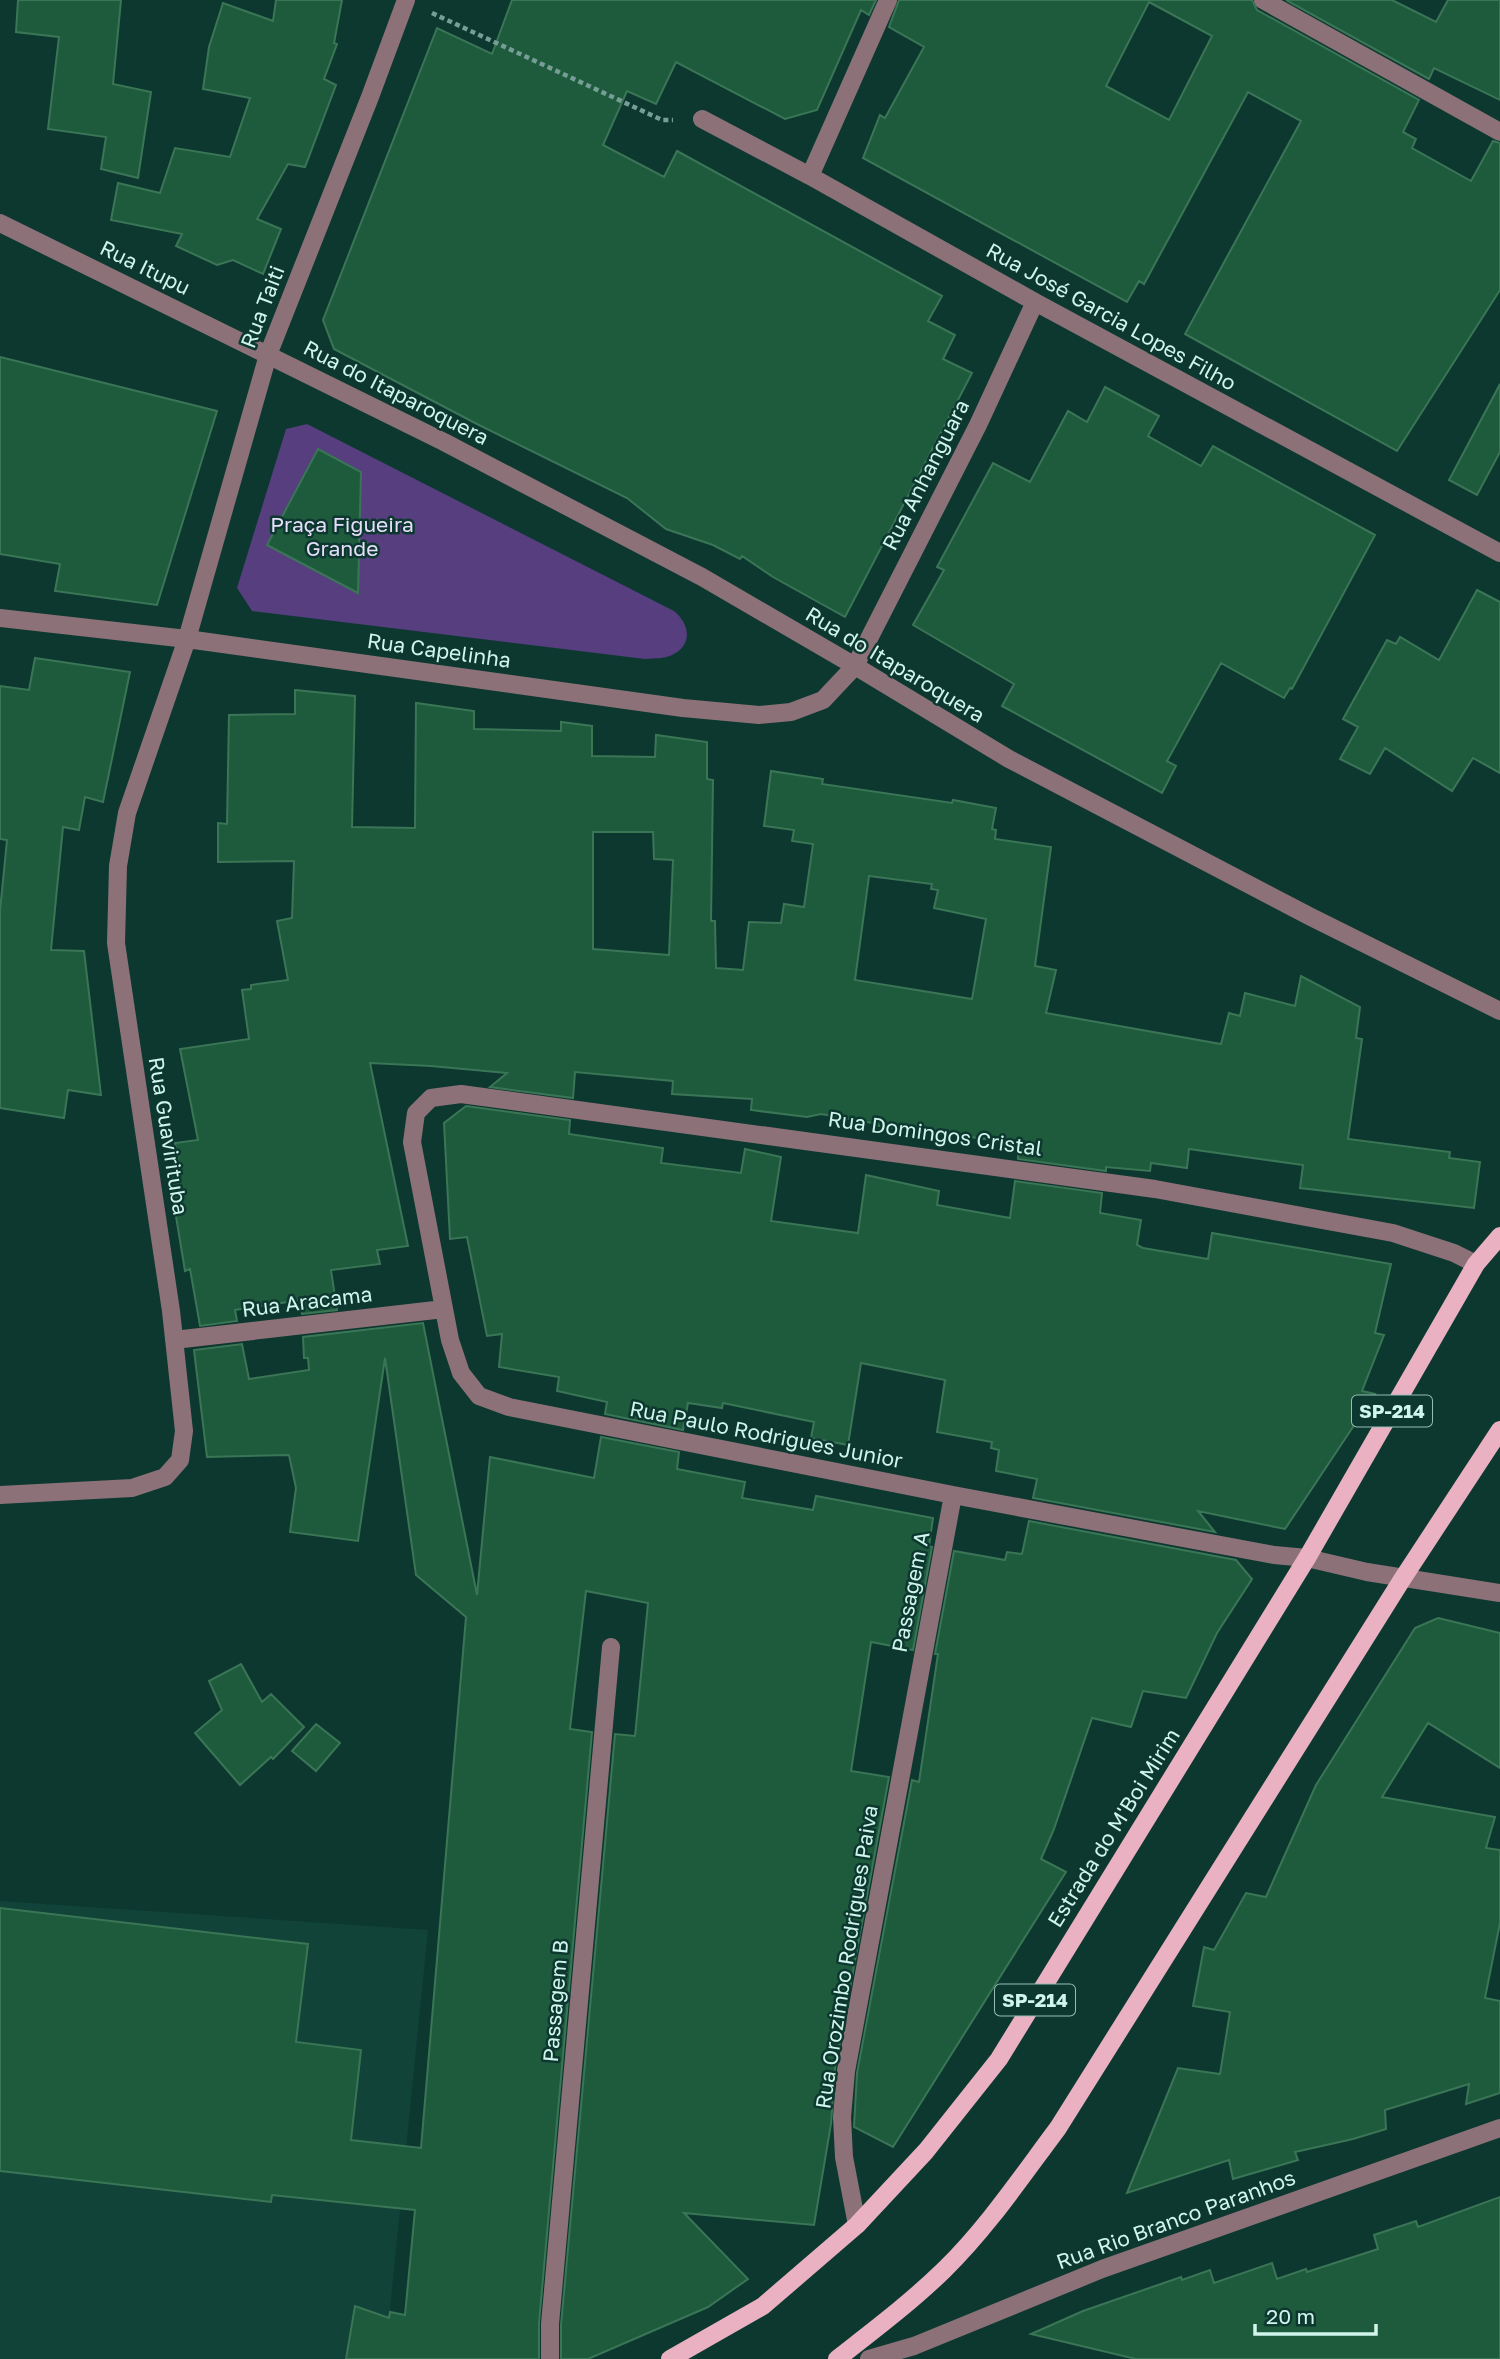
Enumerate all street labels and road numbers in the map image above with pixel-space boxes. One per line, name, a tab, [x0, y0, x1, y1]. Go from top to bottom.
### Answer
street label: Rua Itupu	[96, 234, 195, 300]
street label: Rua José Garcia Lopes Filho	[982, 237, 1241, 396]
street label: Rua Taiti	[234, 262, 290, 352]
street label: Rua do Itaparoquera	[300, 334, 493, 450]
street label: Rua Anhanguara	[876, 395, 974, 554]
street label: Rua do Itaparoquera	[801, 600, 990, 728]
street label: Rua Capelinha	[366, 627, 513, 673]
street label: Rua Guavirituba	[144, 1055, 194, 1217]
street label: Rua Domingos Cristal	[826, 1105, 1044, 1161]
street label: Rua Aracama	[240, 1280, 374, 1322]
street label: Rua Paulo Rodrigues Junior	[628, 1395, 905, 1473]
road number: SP-214	[1352, 1396, 1432, 1427]
street label: Passagem A	[886, 1529, 934, 1654]
street label: Estrada do M'Boi Mirim	[1041, 1723, 1185, 1932]
street label: Rua Orozimbo Rodrigues Paiva	[809, 1803, 883, 2111]
street label: Passagem B	[537, 1939, 573, 2063]
road number: SP-214	[995, 1984, 1075, 2016]
street label: Rua Rio Branco Paranhos	[1053, 2164, 1299, 2274]

